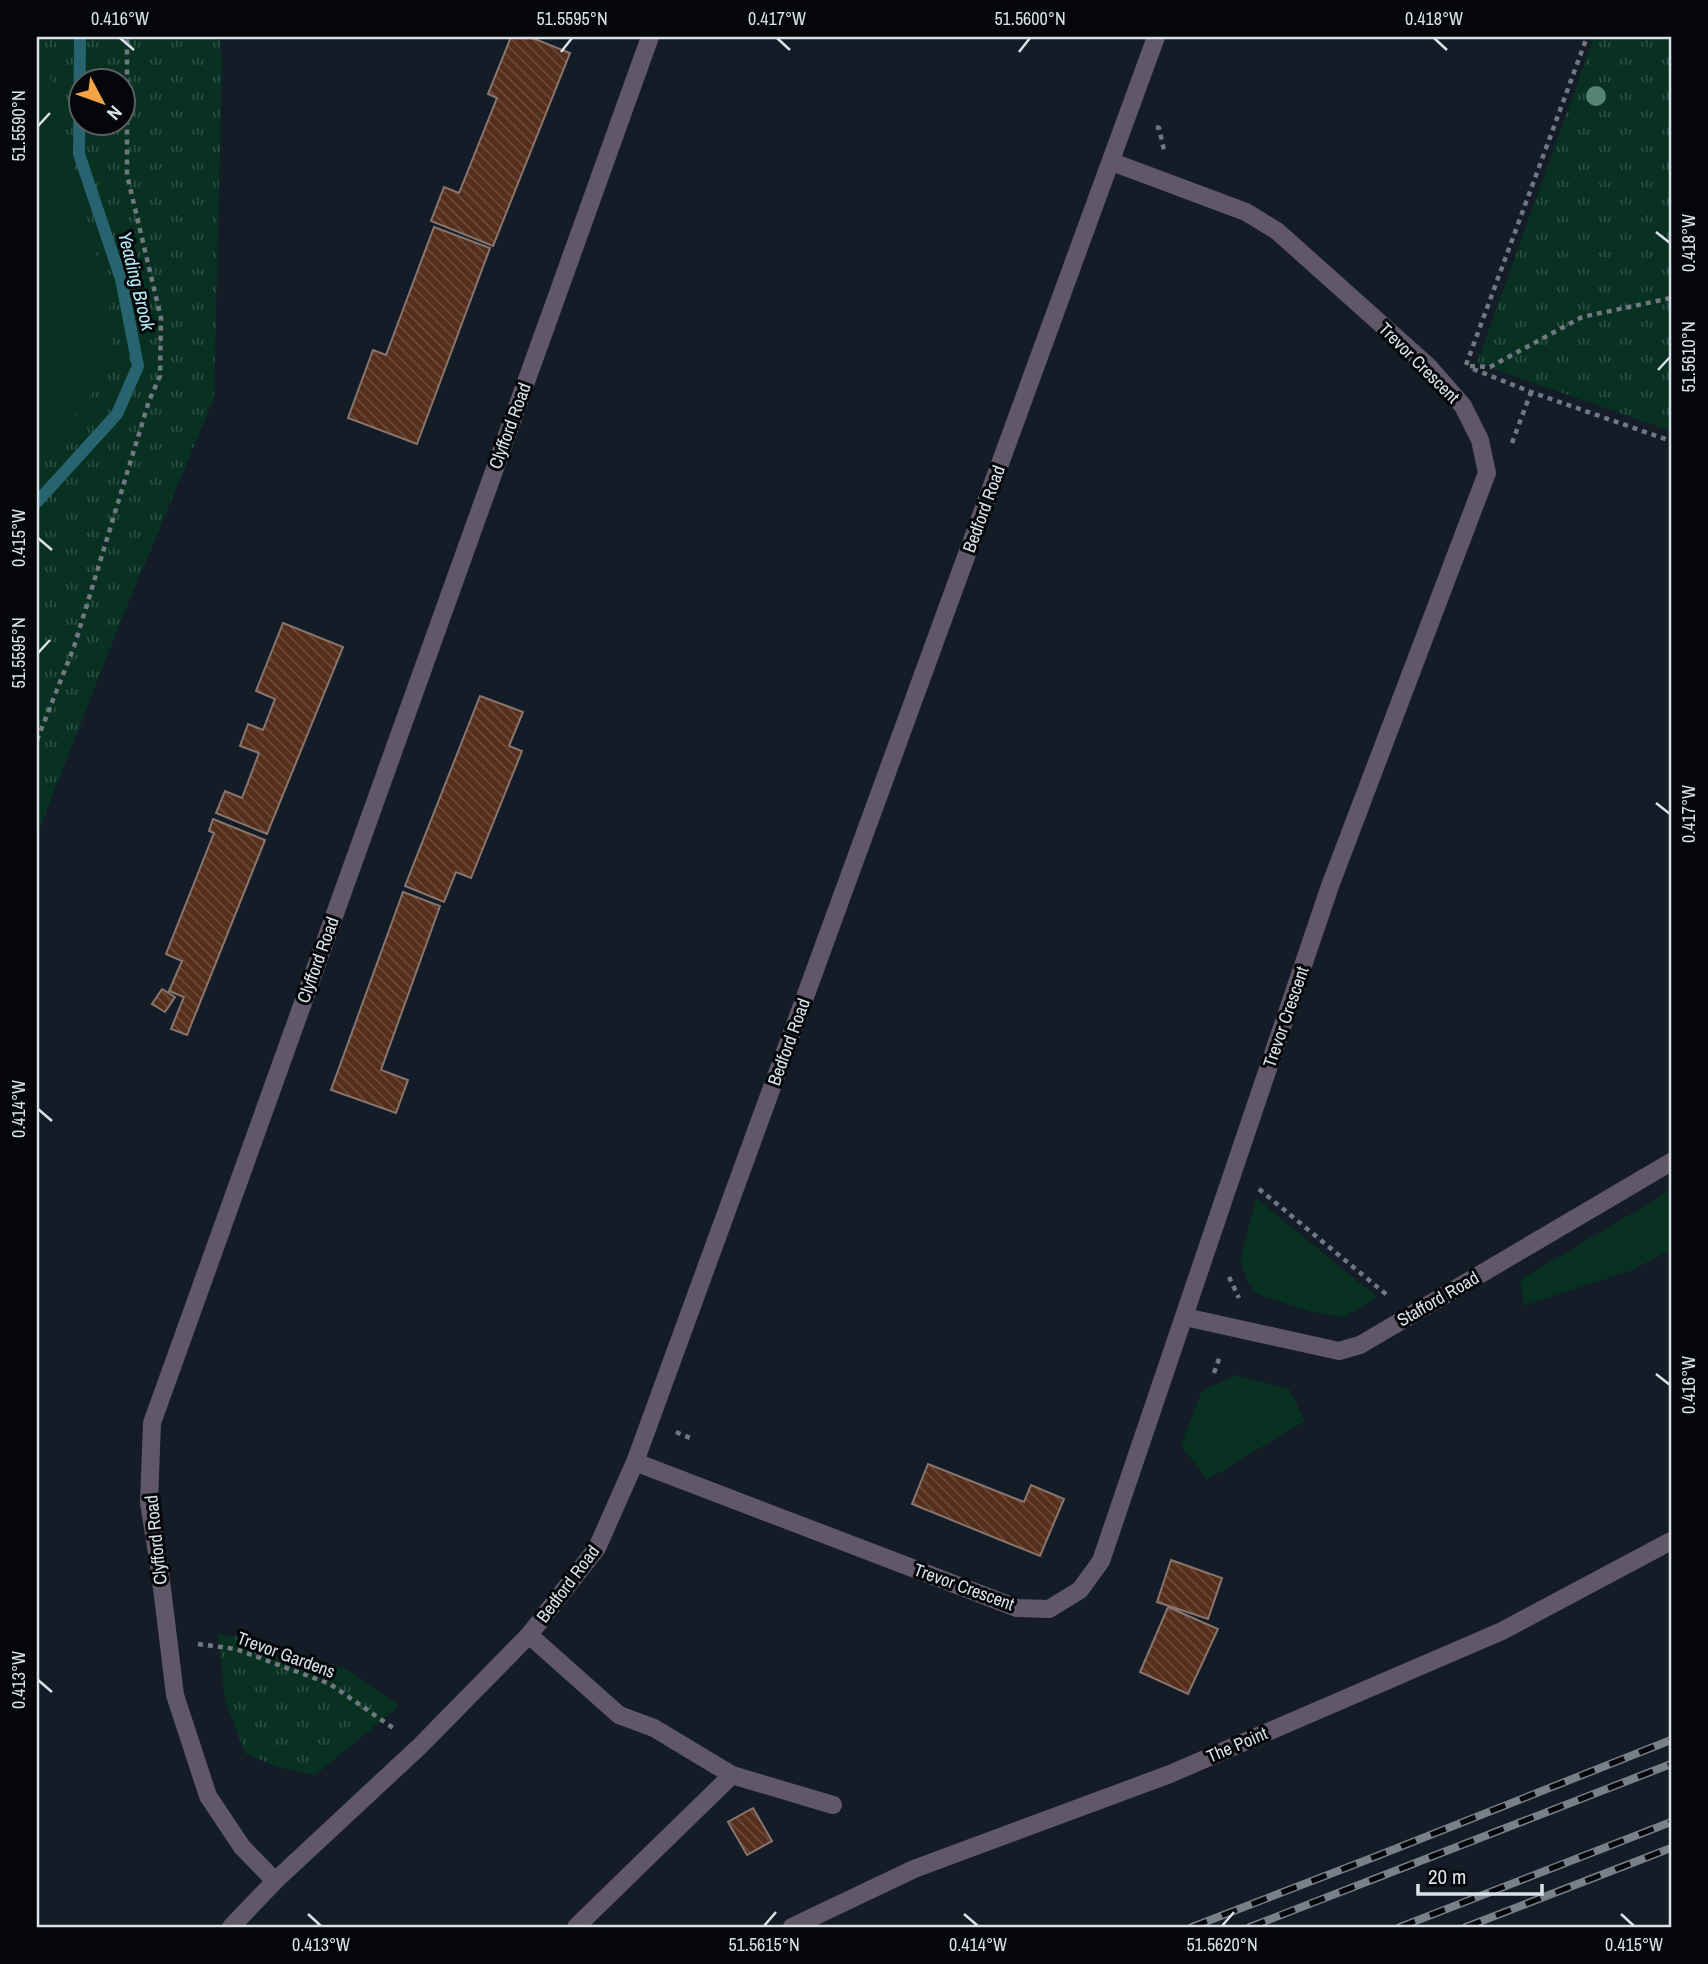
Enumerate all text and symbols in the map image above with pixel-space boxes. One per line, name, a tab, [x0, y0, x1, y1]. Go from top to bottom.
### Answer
text: 0.416°W	[91, 6, 149, 31]
text: 51.5595°N	[536, 6, 608, 31]
text: 0.417°W	[748, 6, 806, 31]
text: 51.5600°N	[994, 6, 1066, 31]
text: 0.418°W	[1405, 6, 1463, 31]
north arrow	[66, 66, 136, 136]
text: 51.5590°N	[6, 90, 31, 162]
text: N	[101, 100, 128, 126]
text: 0.418°W	[1676, 214, 1701, 272]
water label: Yeading Brook	[112, 229, 162, 334]
street label: Trevor Crescent	[1373, 317, 1465, 409]
text: 51.5610°N	[1676, 321, 1701, 393]
street label: Clyfford Road	[482, 379, 537, 472]
street label: Bedford Road	[956, 462, 1011, 556]
text: 0.415°W	[6, 509, 31, 567]
text: 51.5595°N	[6, 617, 31, 689]
text: 0.417°W	[1676, 785, 1701, 843]
street label: Clyfford Road	[290, 913, 345, 1006]
street label: Trevor Crescent	[1257, 963, 1314, 1071]
street label: Bedford Road	[761, 995, 816, 1089]
text: 0.414°W	[6, 1080, 31, 1138]
street label: Stafford Road	[1392, 1265, 1483, 1332]
text: 0.416°W	[1676, 1356, 1701, 1414]
street label: Clyfford Road	[138, 1494, 173, 1586]
street label: Bedford Road	[530, 1540, 605, 1628]
street label: Trevor Crescent	[910, 1557, 1018, 1616]
street label: Trevor Gardens	[234, 1625, 339, 1684]
text: 0.413°W	[6, 1651, 31, 1709]
street label: The Point	[1202, 1721, 1271, 1769]
scale bar	[1418, 1852, 1542, 1896]
text: 20 m	[1428, 1862, 1466, 1891]
text: 0.413°W	[292, 1932, 350, 1957]
text: 51.5615°N	[728, 1932, 800, 1957]
text: 0.414°W	[949, 1932, 1007, 1957]
text: 51.5620°N	[1186, 1932, 1258, 1957]
text: 0.415°W	[1605, 1932, 1663, 1957]

